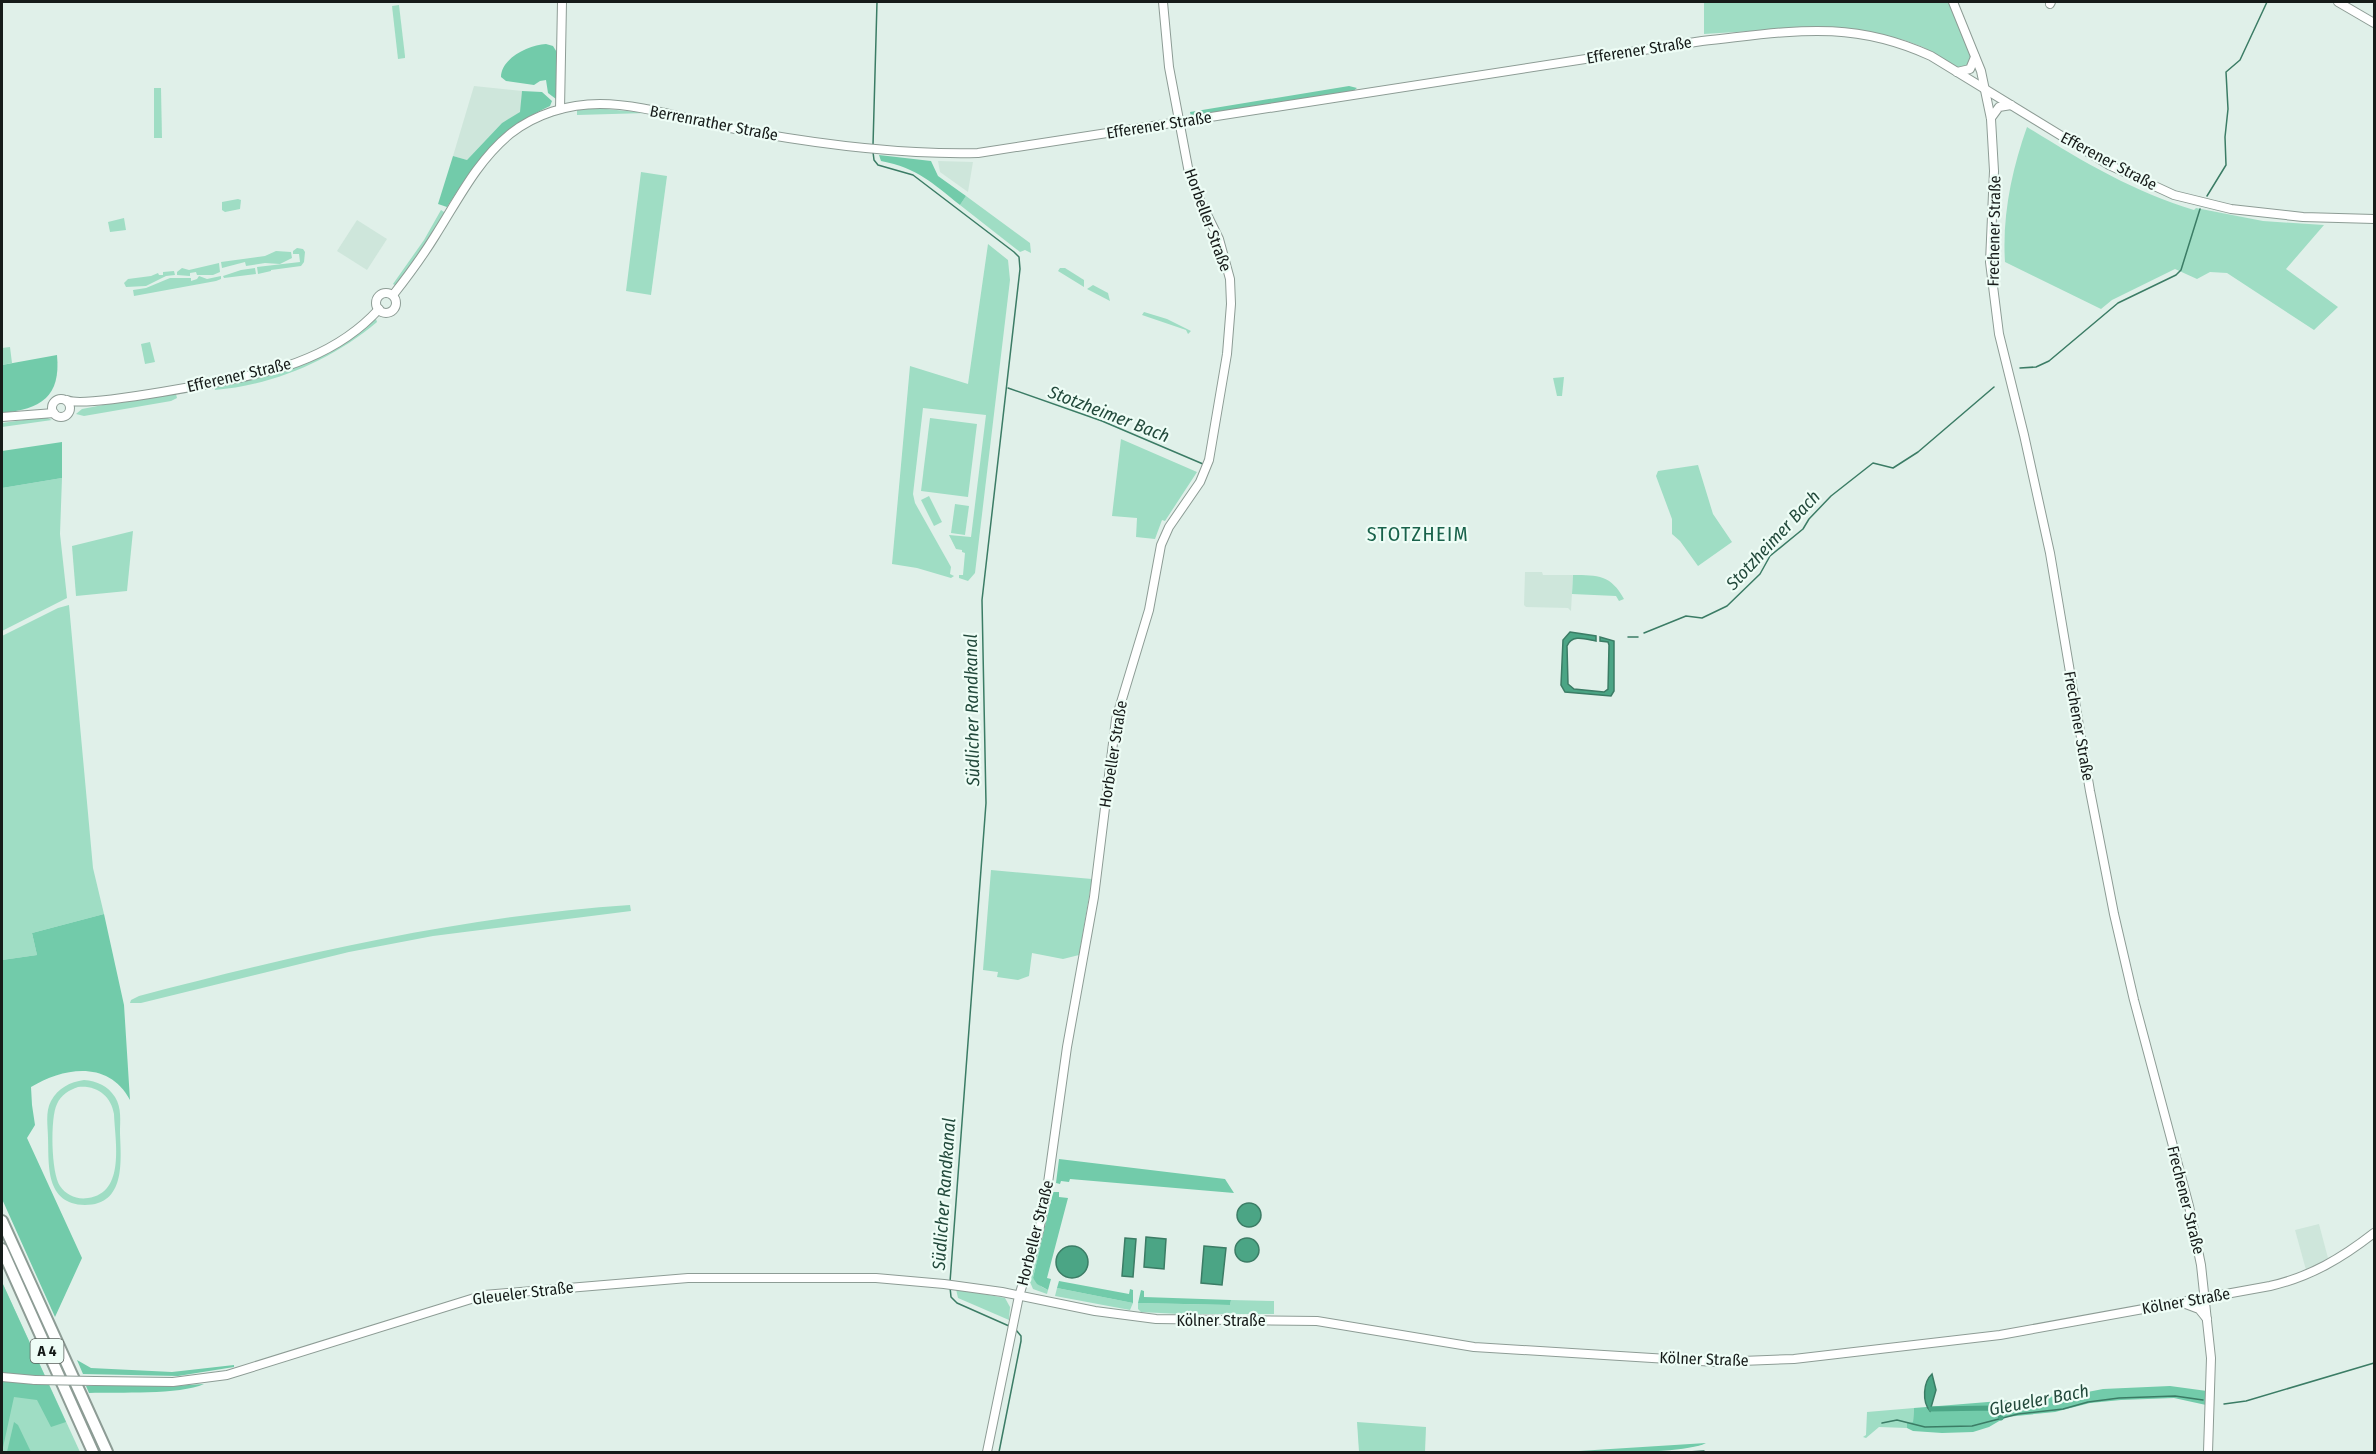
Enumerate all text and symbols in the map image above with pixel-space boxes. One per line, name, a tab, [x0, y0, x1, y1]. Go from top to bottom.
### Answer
street label: Efferener Straße	[1585, 32, 1693, 68]
street label: Berrenrather Straße	[648, 101, 780, 145]
street label: Efferener Straße	[1105, 107, 1213, 143]
street label: Efferener Straße	[2058, 128, 2160, 194]
street label: Horbeller Straße	[1181, 166, 1235, 274]
street label: Frechener Straße	[1984, 175, 2004, 287]
street label: Efferener Straße	[185, 354, 293, 396]
water label: Stotzheimer Bach	[1044, 380, 1173, 447]
water label: Stotzheimer Bach	[1721, 486, 1825, 595]
district label: STOTZHEIM	[1367, 522, 1469, 546]
water label: Südlicher Randkanal	[960, 633, 984, 787]
street label: Frechener Straße	[2060, 670, 2098, 782]
street label: Horbeller Straße	[1095, 699, 1131, 809]
water label: Südlicher Randkanal	[928, 1117, 960, 1272]
street label: Frechener Straße	[2163, 1144, 2209, 1256]
street label: Horbeller Straße	[1013, 1178, 1057, 1288]
street label: Gleueler Straße	[471, 1277, 575, 1309]
street label: Kölner Straße	[2140, 1284, 2232, 1318]
street label: Kölner Straße	[1176, 1311, 1266, 1330]
road number: A 4	[30, 1339, 63, 1363]
street label: Kölner Straße	[1659, 1348, 1749, 1370]
water label: Gleueler Bach	[1987, 1380, 2091, 1420]

